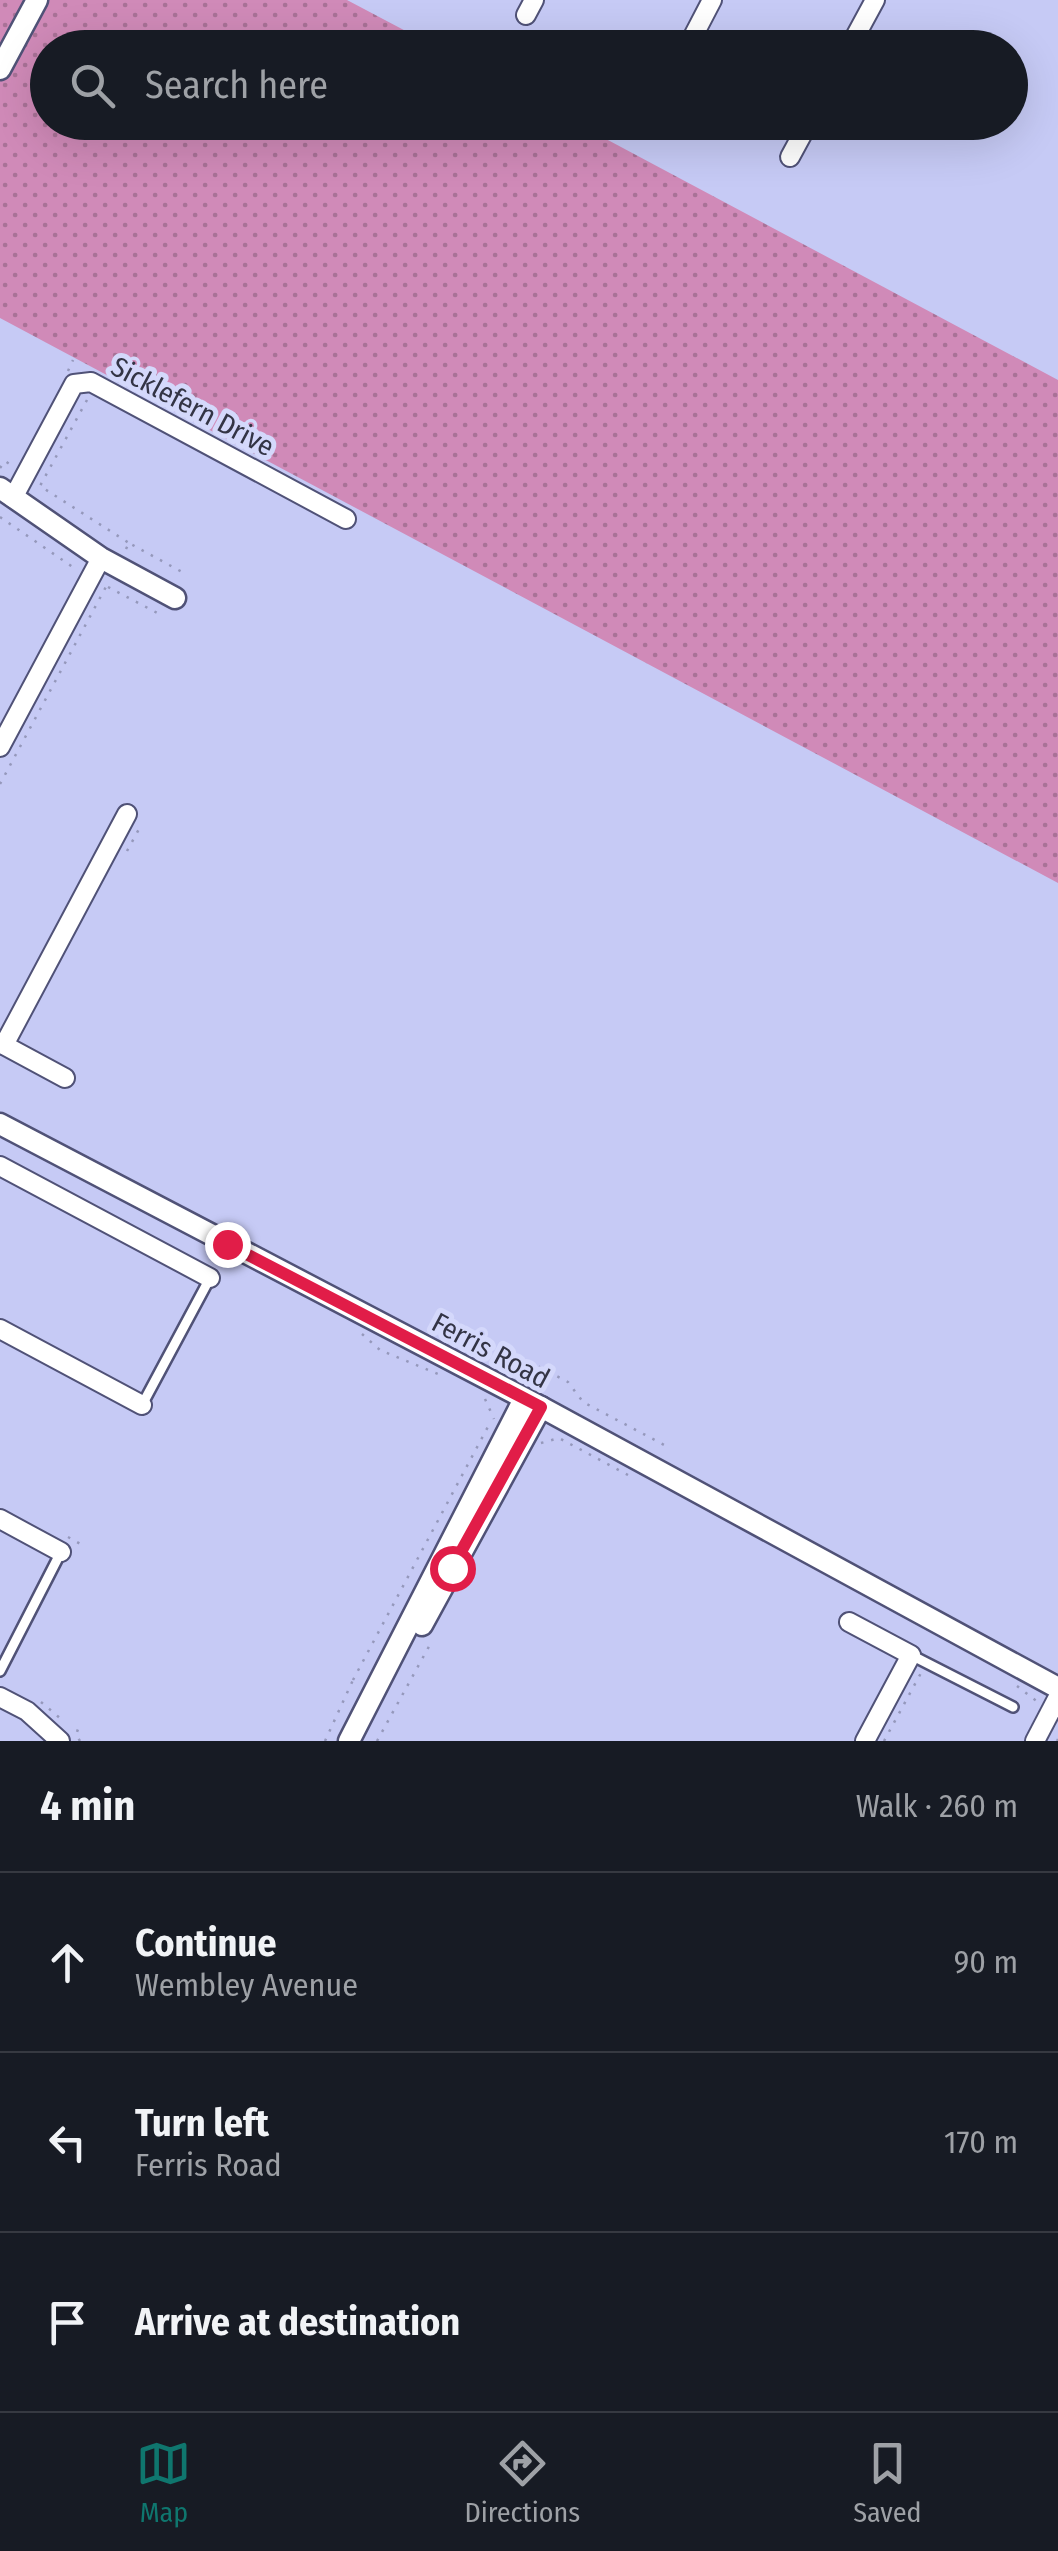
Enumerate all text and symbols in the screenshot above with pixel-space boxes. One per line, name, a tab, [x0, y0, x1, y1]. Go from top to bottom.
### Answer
search box	[30, 30, 1028, 140]
icon: search	[65, 58, 120, 113]
text: Search here	[145, 62, 328, 108]
street label: Sicklefern Drive	[106, 350, 280, 463]
route end	[205, 1222, 251, 1268]
street label: Ferris Road	[426, 1306, 555, 1395]
route start	[430, 1546, 476, 1592]
text: 4 min	[40, 1781, 135, 1831]
text: Walk · 260 m	[856, 1787, 1018, 1825]
text: Continue	[135, 1920, 276, 1966]
icon: ahead	[40, 1935, 95, 1990]
text: 90 m	[954, 1943, 1018, 1981]
text: Wembley Avenue	[135, 1966, 358, 2004]
text: Turn left	[135, 2100, 269, 2146]
icon: left	[40, 2115, 95, 2170]
text: 170 m	[944, 2123, 1018, 2161]
text: Ferris Road	[135, 2146, 282, 2184]
icon: arrive	[40, 2295, 95, 2350]
text: Arrive at destination	[135, 2299, 460, 2345]
tab: Map	[136, 2436, 191, 2529]
tab: Directions	[464, 2436, 580, 2529]
tab: Saved	[853, 2436, 922, 2529]

